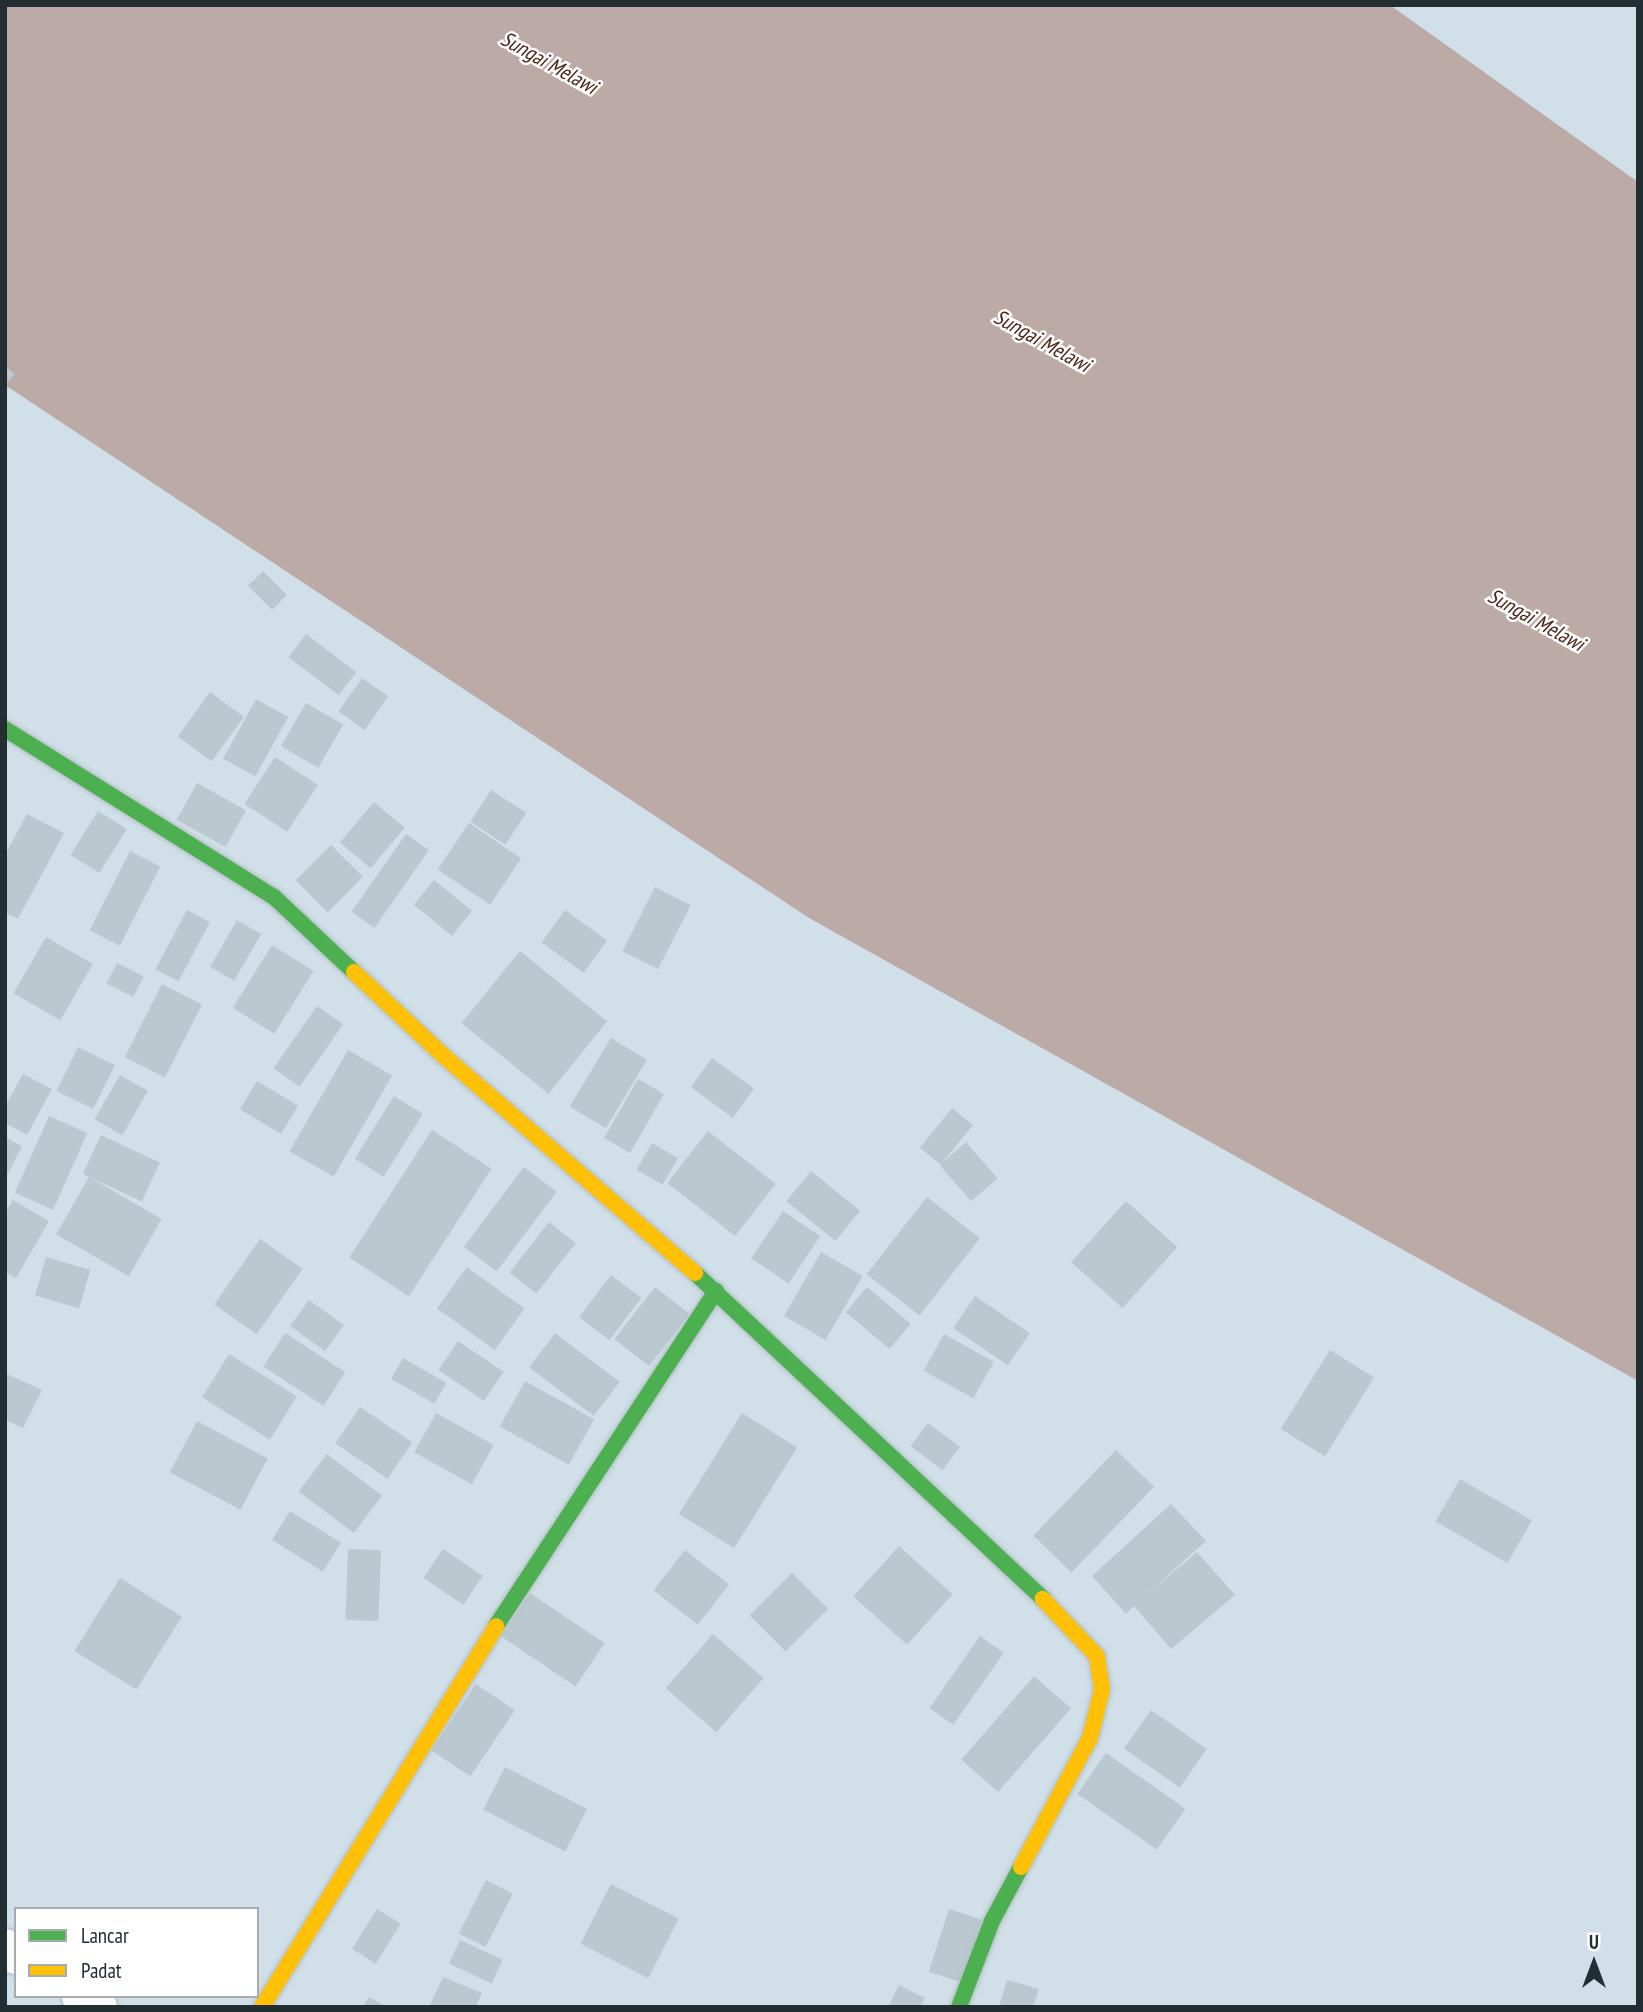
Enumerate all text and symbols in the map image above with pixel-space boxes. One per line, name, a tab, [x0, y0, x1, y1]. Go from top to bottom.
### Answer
water label: Sungai Melawi	[496, 26, 602, 100]
water label: Sungai Melawi	[989, 304, 1095, 378]
water label: Sungai Melawi	[1483, 583, 1589, 657]
legend	[14, 1907, 259, 1998]
text: Lancar	[81, 1922, 129, 1949]
north arrow	[1559, 1928, 1629, 1998]
text: U	[1589, 1930, 1599, 1954]
text: Padat	[81, 1957, 122, 1984]

